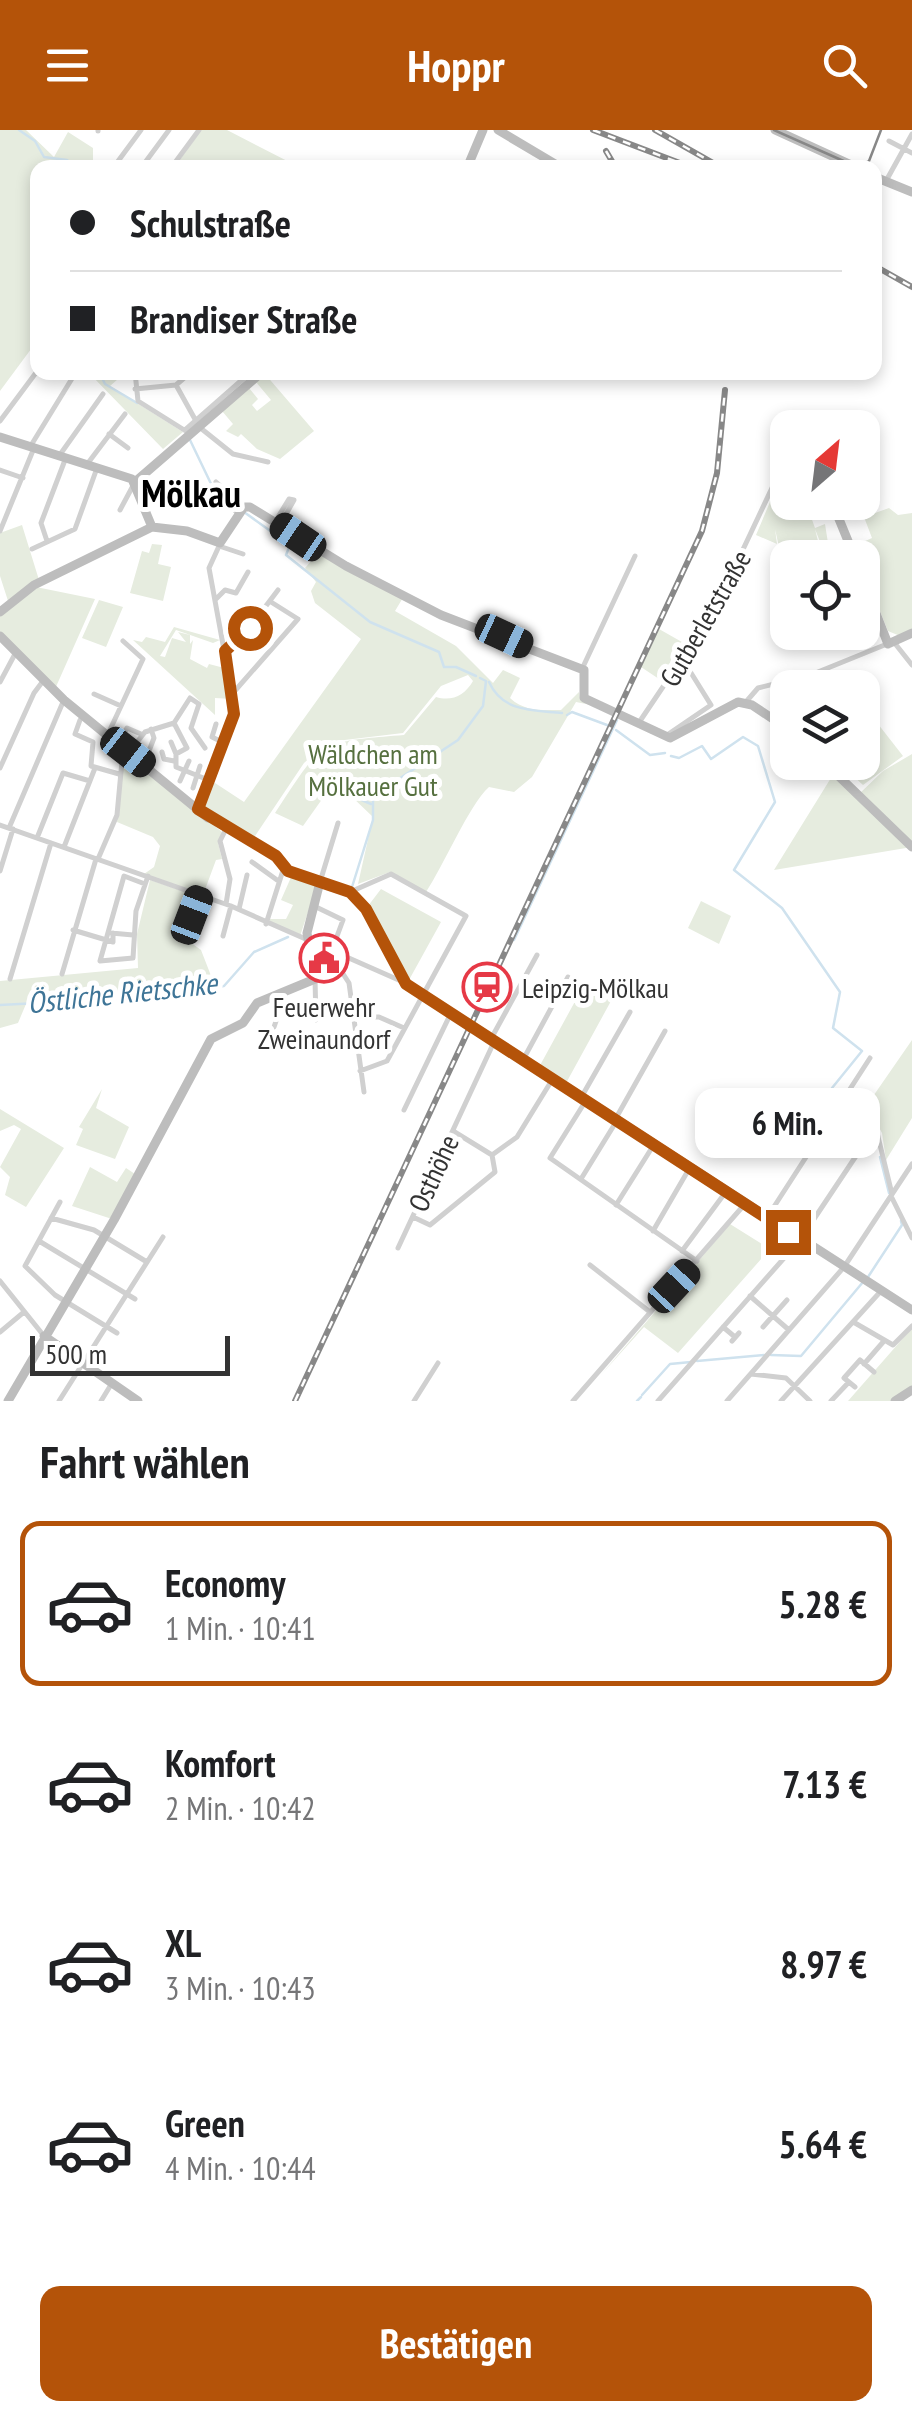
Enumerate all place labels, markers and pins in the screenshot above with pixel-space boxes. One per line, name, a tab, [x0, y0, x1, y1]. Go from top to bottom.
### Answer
public building icon: Feuerwehr Zweinaundorf	[298, 932, 350, 984]
station icon: Leipzig-Mölkau	[461, 961, 513, 1013]
place label: Leipzig-Mölkau	[522, 969, 669, 1006]
place label: Feuerwehr Zweinaundorf	[258, 988, 392, 1057]

